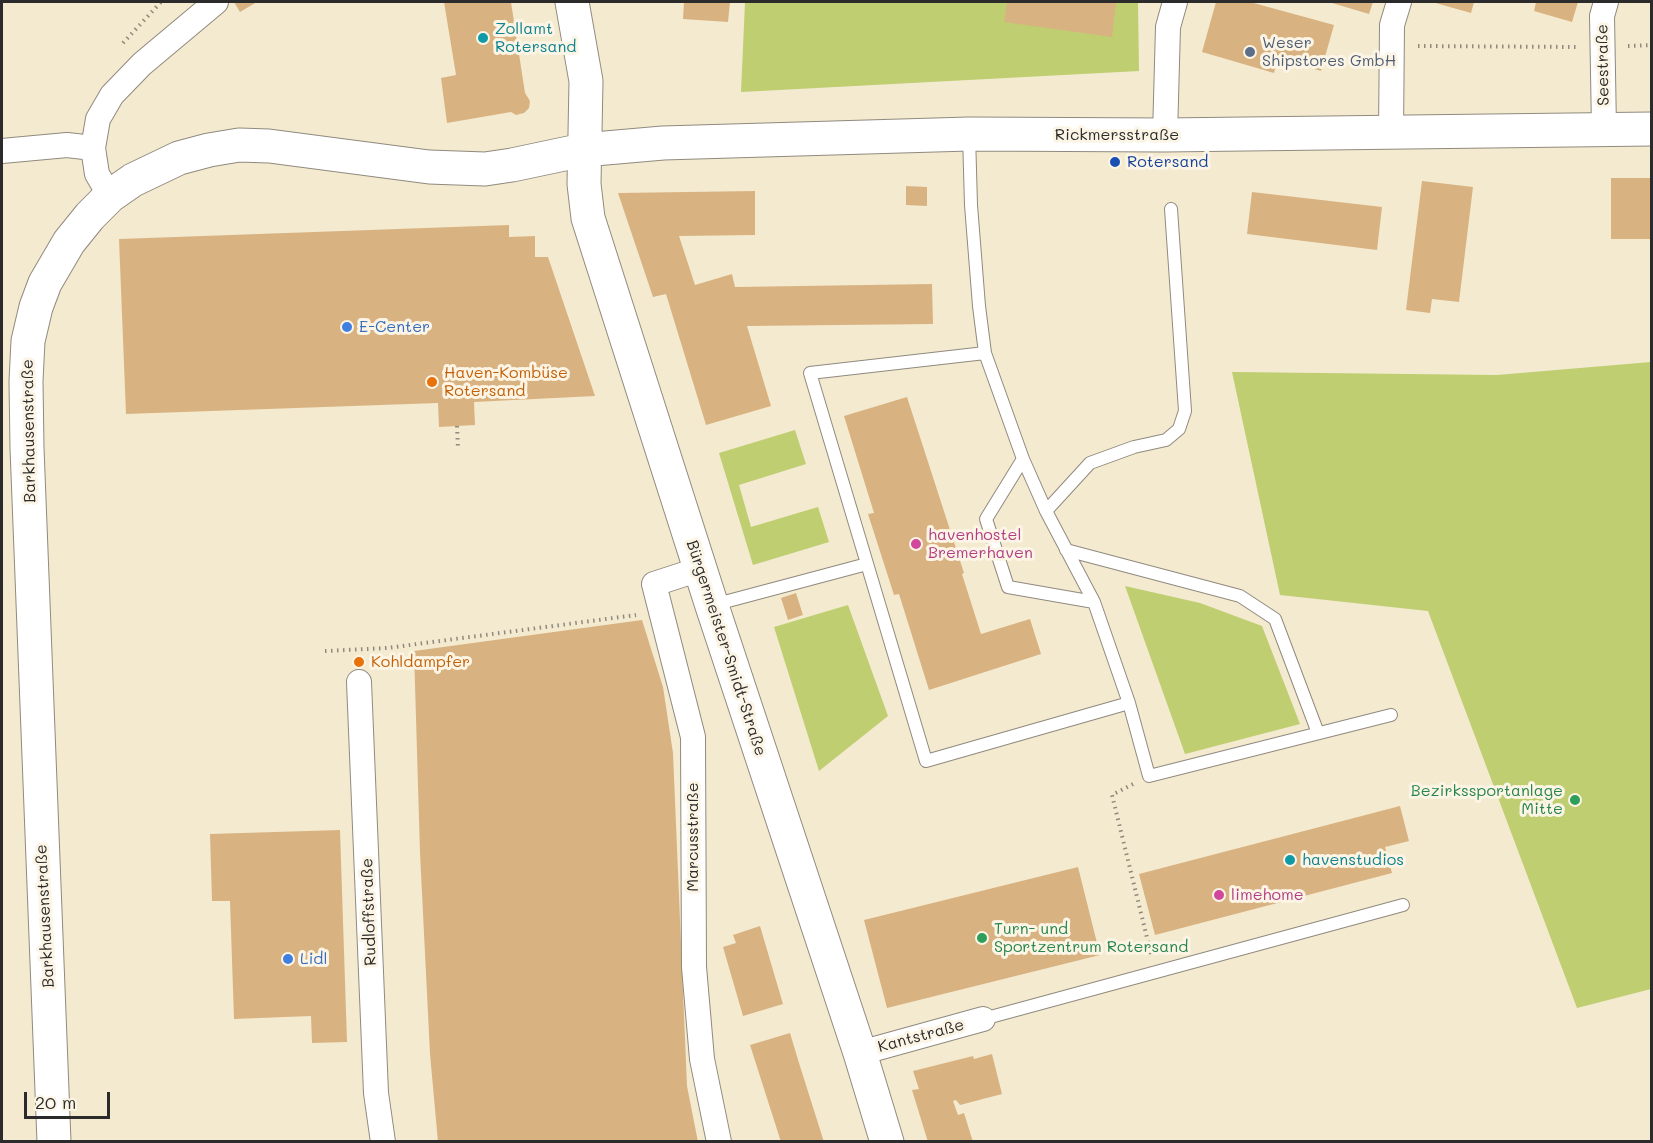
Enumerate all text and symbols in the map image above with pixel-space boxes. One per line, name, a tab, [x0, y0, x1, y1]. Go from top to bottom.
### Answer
place label: Zollamt Rotersand	[495, 19, 576, 57]
street label: Seestraße	[1593, 24, 1613, 106]
marker: Zollamt Rotersand	[476, 31, 490, 45]
place label: Weser Shipstores GmbH	[1262, 33, 1396, 71]
marker: Weser Shipstores GmbH	[1243, 45, 1257, 59]
street label: Rickmersstraße	[1055, 125, 1179, 145]
place label: Rotersand	[1127, 152, 1208, 172]
marker: Rotersand	[1108, 155, 1122, 169]
place label: E-Center	[359, 317, 430, 337]
marker: E-Center	[340, 320, 354, 334]
street label: Barkhausenstraße	[18, 359, 40, 503]
place label: Haven-Kombüse Rotersand	[444, 363, 568, 401]
marker: Haven-Kombüse Rotersand	[425, 375, 439, 389]
place label: havenhostel Bremerhaven	[928, 525, 1033, 563]
marker: havenhostel Bremerhaven	[909, 537, 923, 551]
street label: Bürgermeister-Smidt-Straße	[682, 538, 770, 758]
place label: Kohldampfer	[371, 652, 470, 672]
marker: Kohldampfer	[352, 655, 366, 669]
place label: Bezirkssportanlage Mitte	[1411, 781, 1563, 819]
street label: Marcusstraße	[683, 782, 703, 892]
marker: Bezirkssportanlage Mitte	[1568, 793, 1582, 807]
street label: Barkhausenstraße	[32, 844, 58, 988]
place label: havenstudios	[1302, 850, 1404, 870]
marker: havenstudios	[1283, 853, 1297, 867]
street label: Rudloffstraße	[358, 858, 380, 966]
place label: limehome	[1231, 885, 1304, 905]
marker: limehome	[1212, 888, 1226, 902]
place label: Turn- und Sportzentrum Rotersand	[994, 919, 1188, 957]
marker: Turn- und Sportzentrum Rotersand	[975, 931, 989, 945]
place label: Lidl	[300, 949, 327, 969]
marker: Lidl	[281, 952, 295, 966]
street label: Kantstraße	[876, 1015, 966, 1057]
scale bar	[27, 1080, 112, 1118]
text: 20 m	[35, 1090, 76, 1114]

